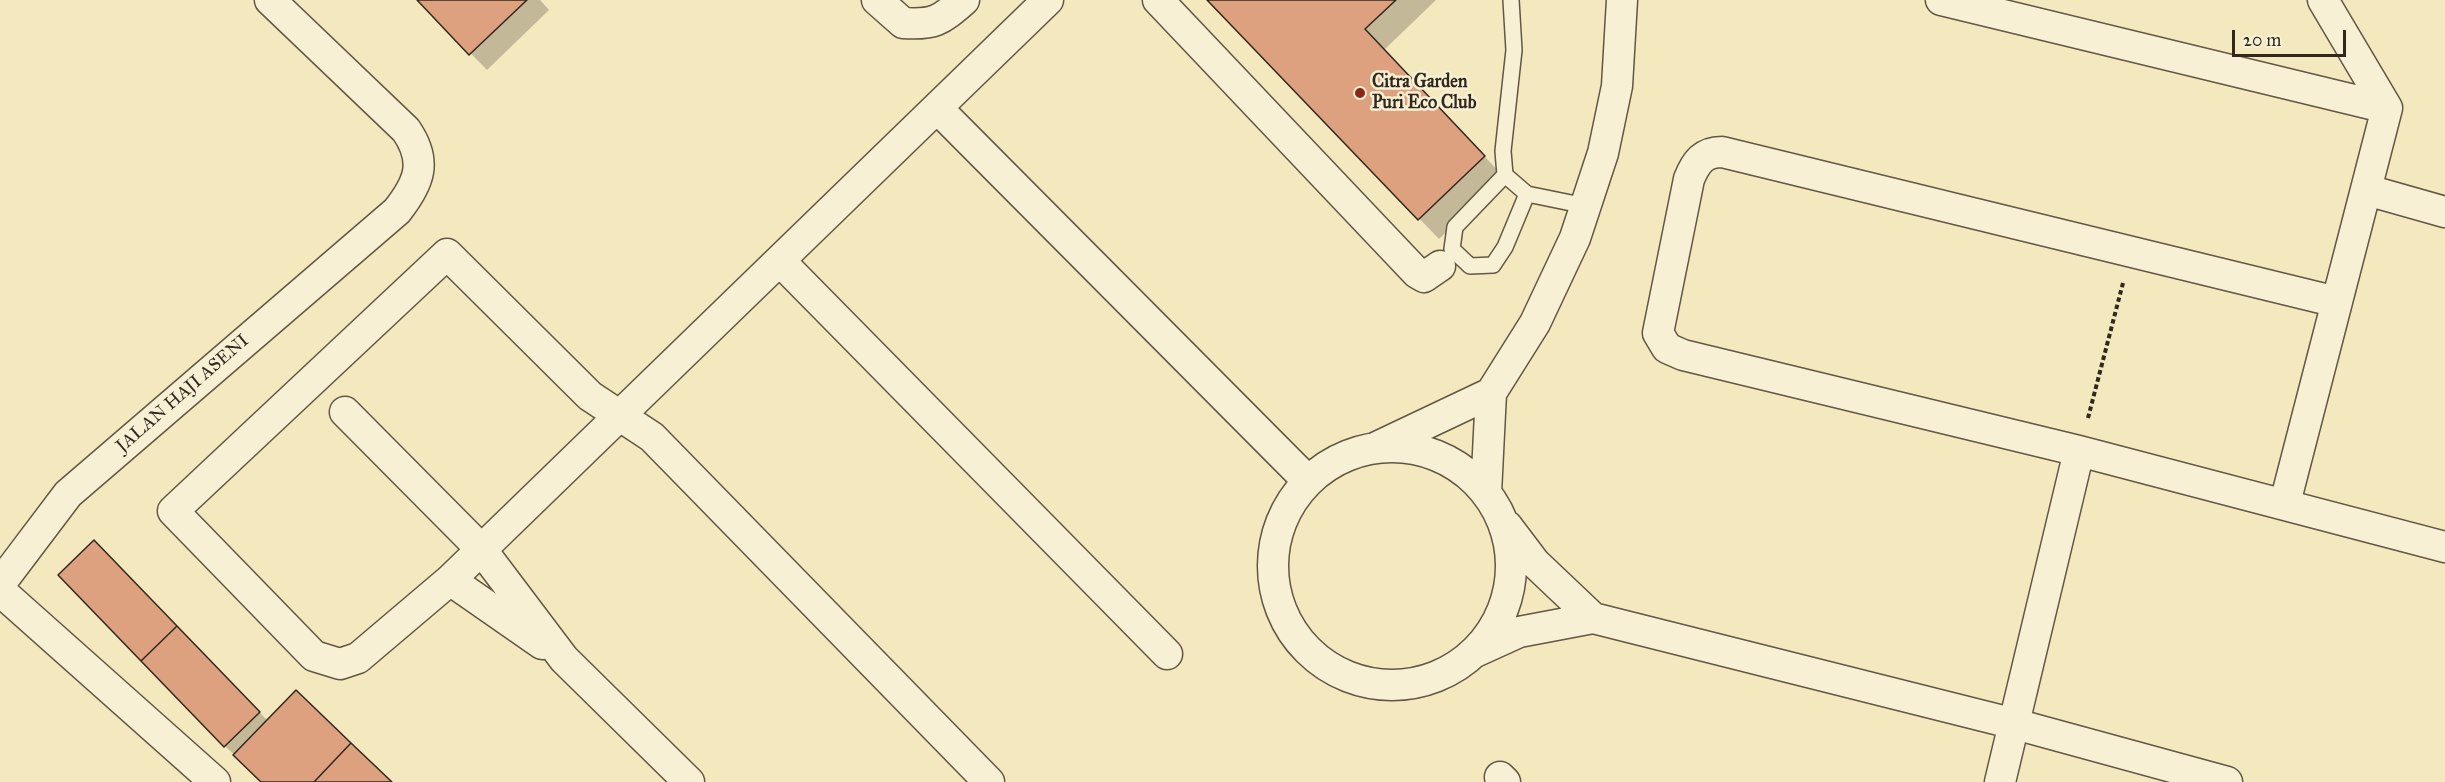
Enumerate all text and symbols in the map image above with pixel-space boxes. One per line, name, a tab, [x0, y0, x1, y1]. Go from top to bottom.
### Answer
scale bar	[2235, 18, 2349, 56]
text: 20 m	[2243, 29, 2281, 51]
place label: Citra Garden Puri Eco Club	[1372, 72, 1476, 115]
marker: Citra Garden Puri Eco Club	[1353, 86, 1367, 100]
street label: JALAN HAJI ASENI	[112, 330, 254, 458]

